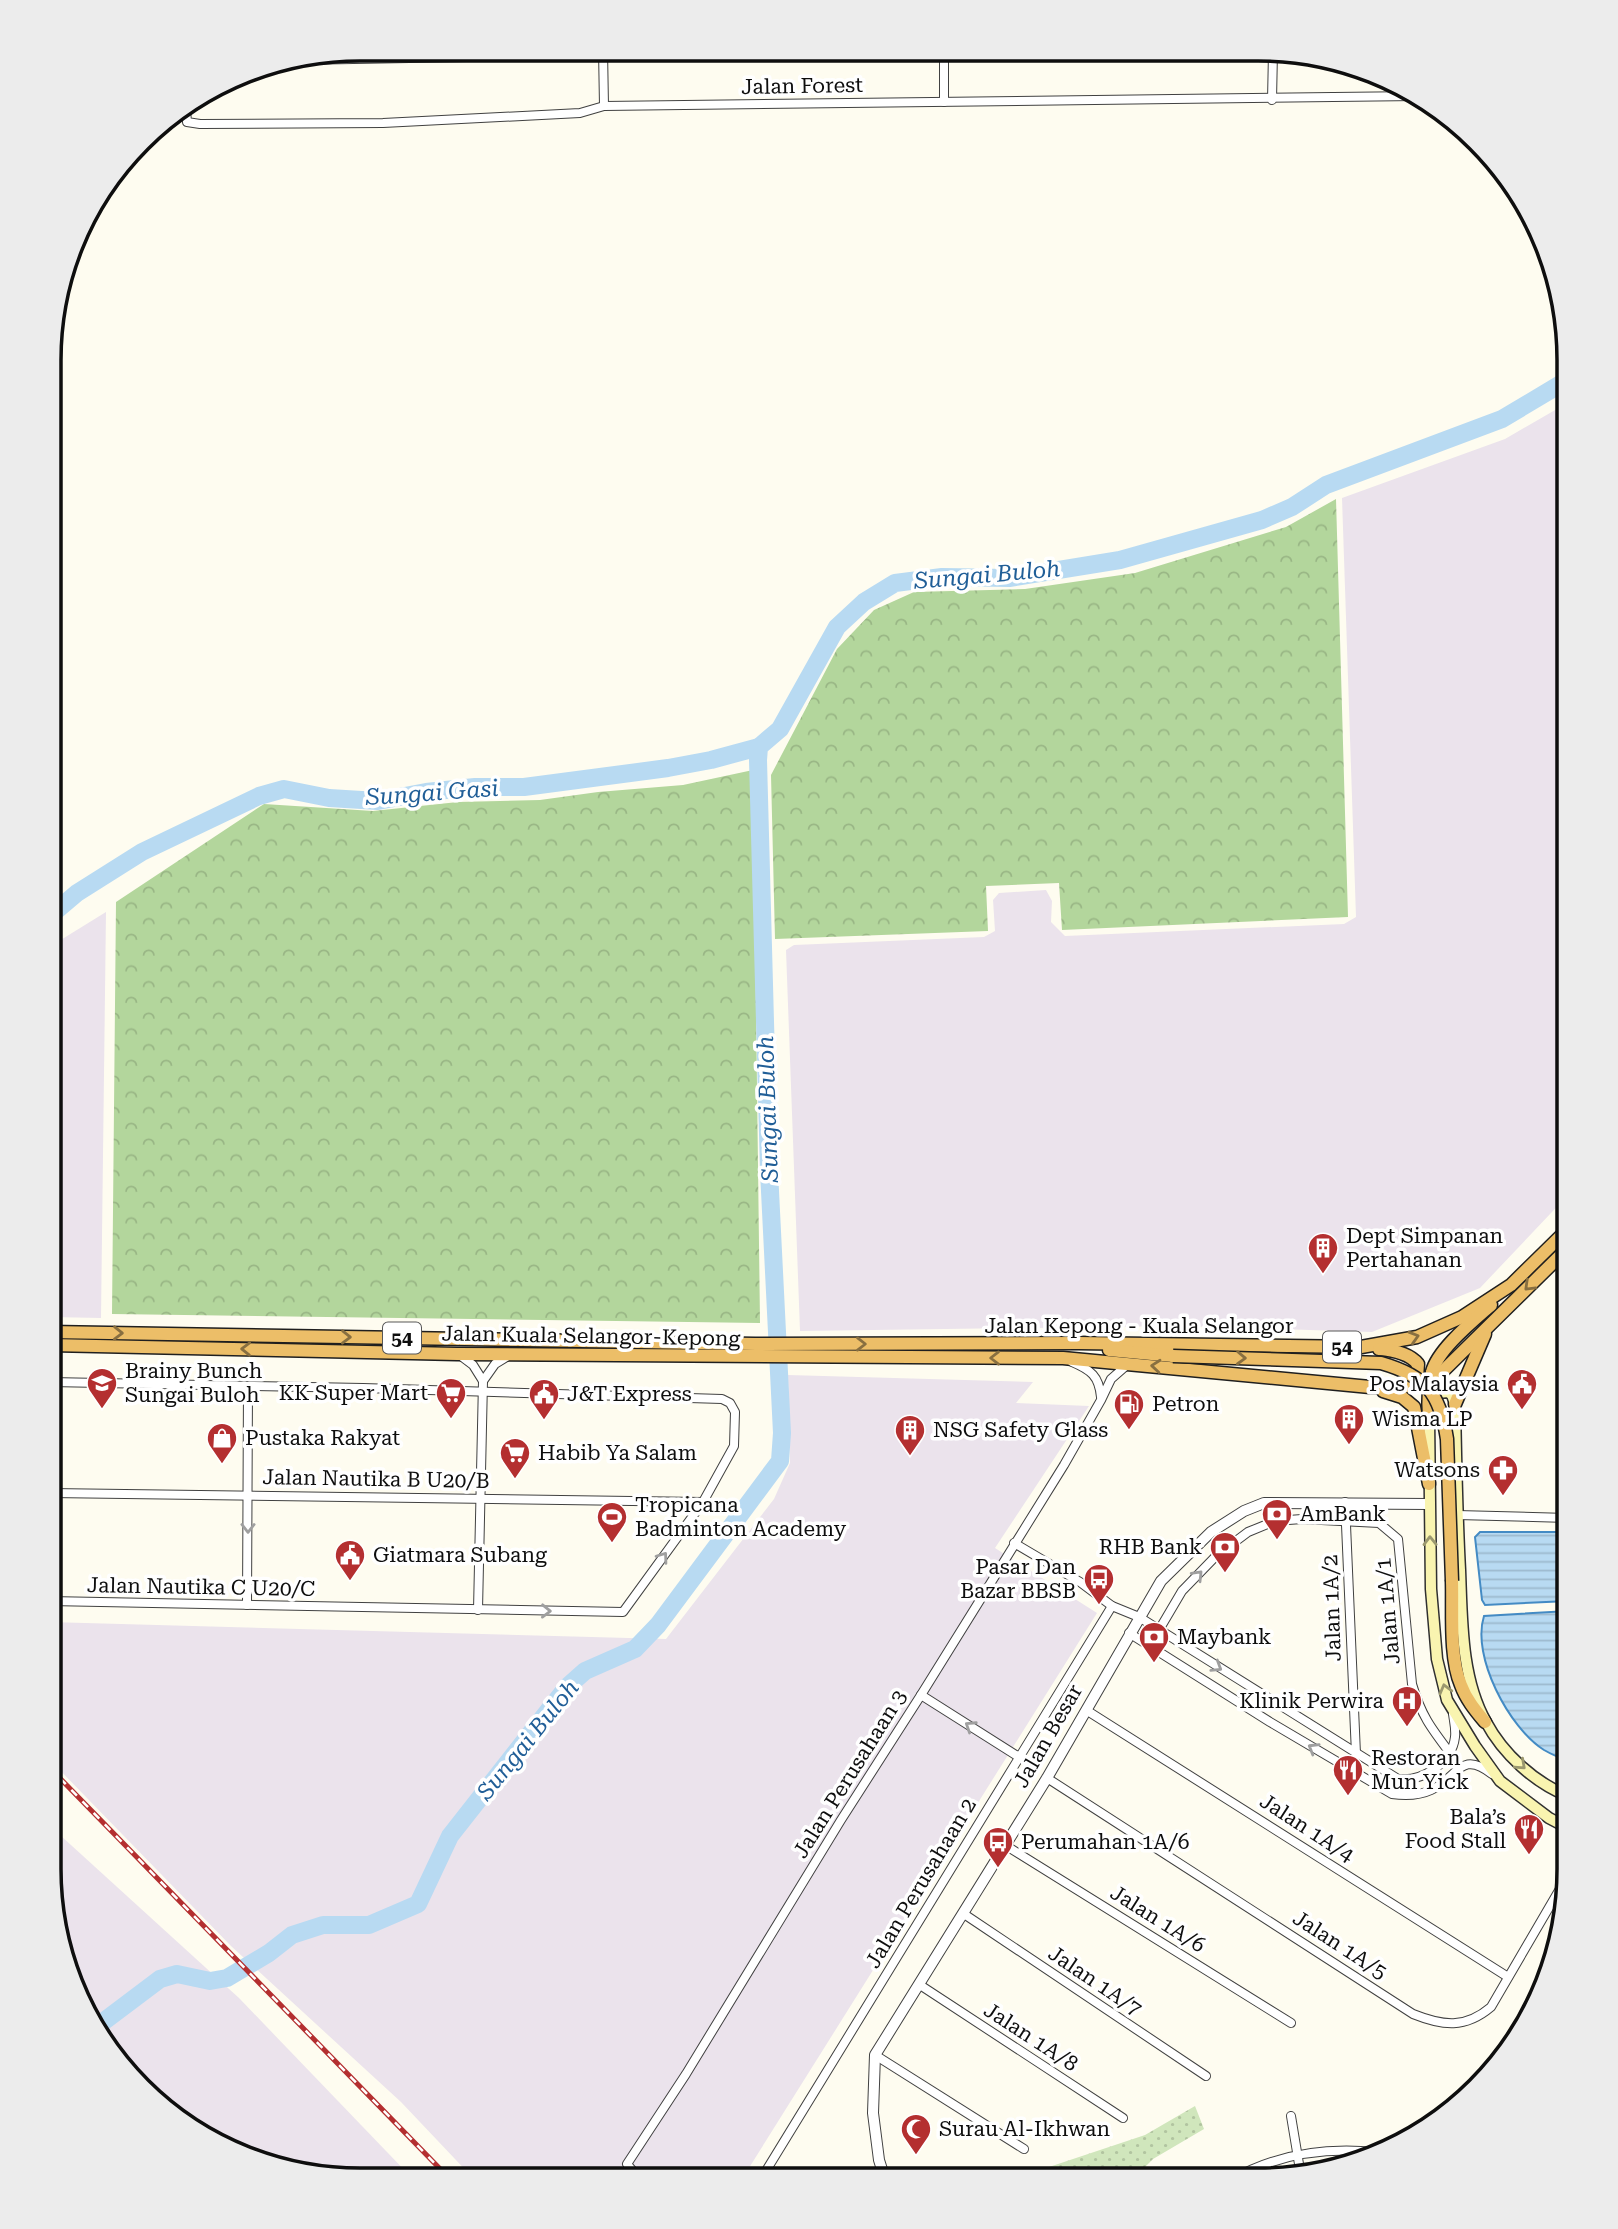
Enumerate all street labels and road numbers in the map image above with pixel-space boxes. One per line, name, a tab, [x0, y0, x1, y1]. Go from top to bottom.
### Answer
street label: Jalan Forest	[741, 73, 863, 99]
street label: Jalan Kepong - Kuala Selangor	[984, 1314, 1294, 1338]
street label: Jalan Kuala Selangor-Kepong	[441, 1321, 741, 1351]
road number: 54	[383, 1322, 421, 1354]
road number: 54	[1323, 1331, 1361, 1362]
street label: Jalan Nautika B U20/B	[262, 1465, 490, 1493]
street label: Jalan 1A/2	[1318, 1554, 1346, 1662]
street label: Jalan 1A/1	[1371, 1557, 1405, 1665]
street label: Jalan Nautika C U20/C	[87, 1573, 315, 1601]
street label: Jalan Besar	[1009, 1680, 1087, 1792]
street label: Jalan Perusahaan 3	[788, 1685, 912, 1863]
street label: Jalan 1A/4	[1256, 1789, 1359, 1867]
street label: Jalan Perusahaan 2	[861, 1794, 981, 1972]
street label: Jalan 1A/6	[1106, 1880, 1210, 1958]
street label: Jalan 1A/5	[1289, 1906, 1391, 1984]
street label: Jalan 1A/7	[1044, 1941, 1146, 2021]
street label: Jalan 1A/8	[980, 1998, 1082, 2076]

